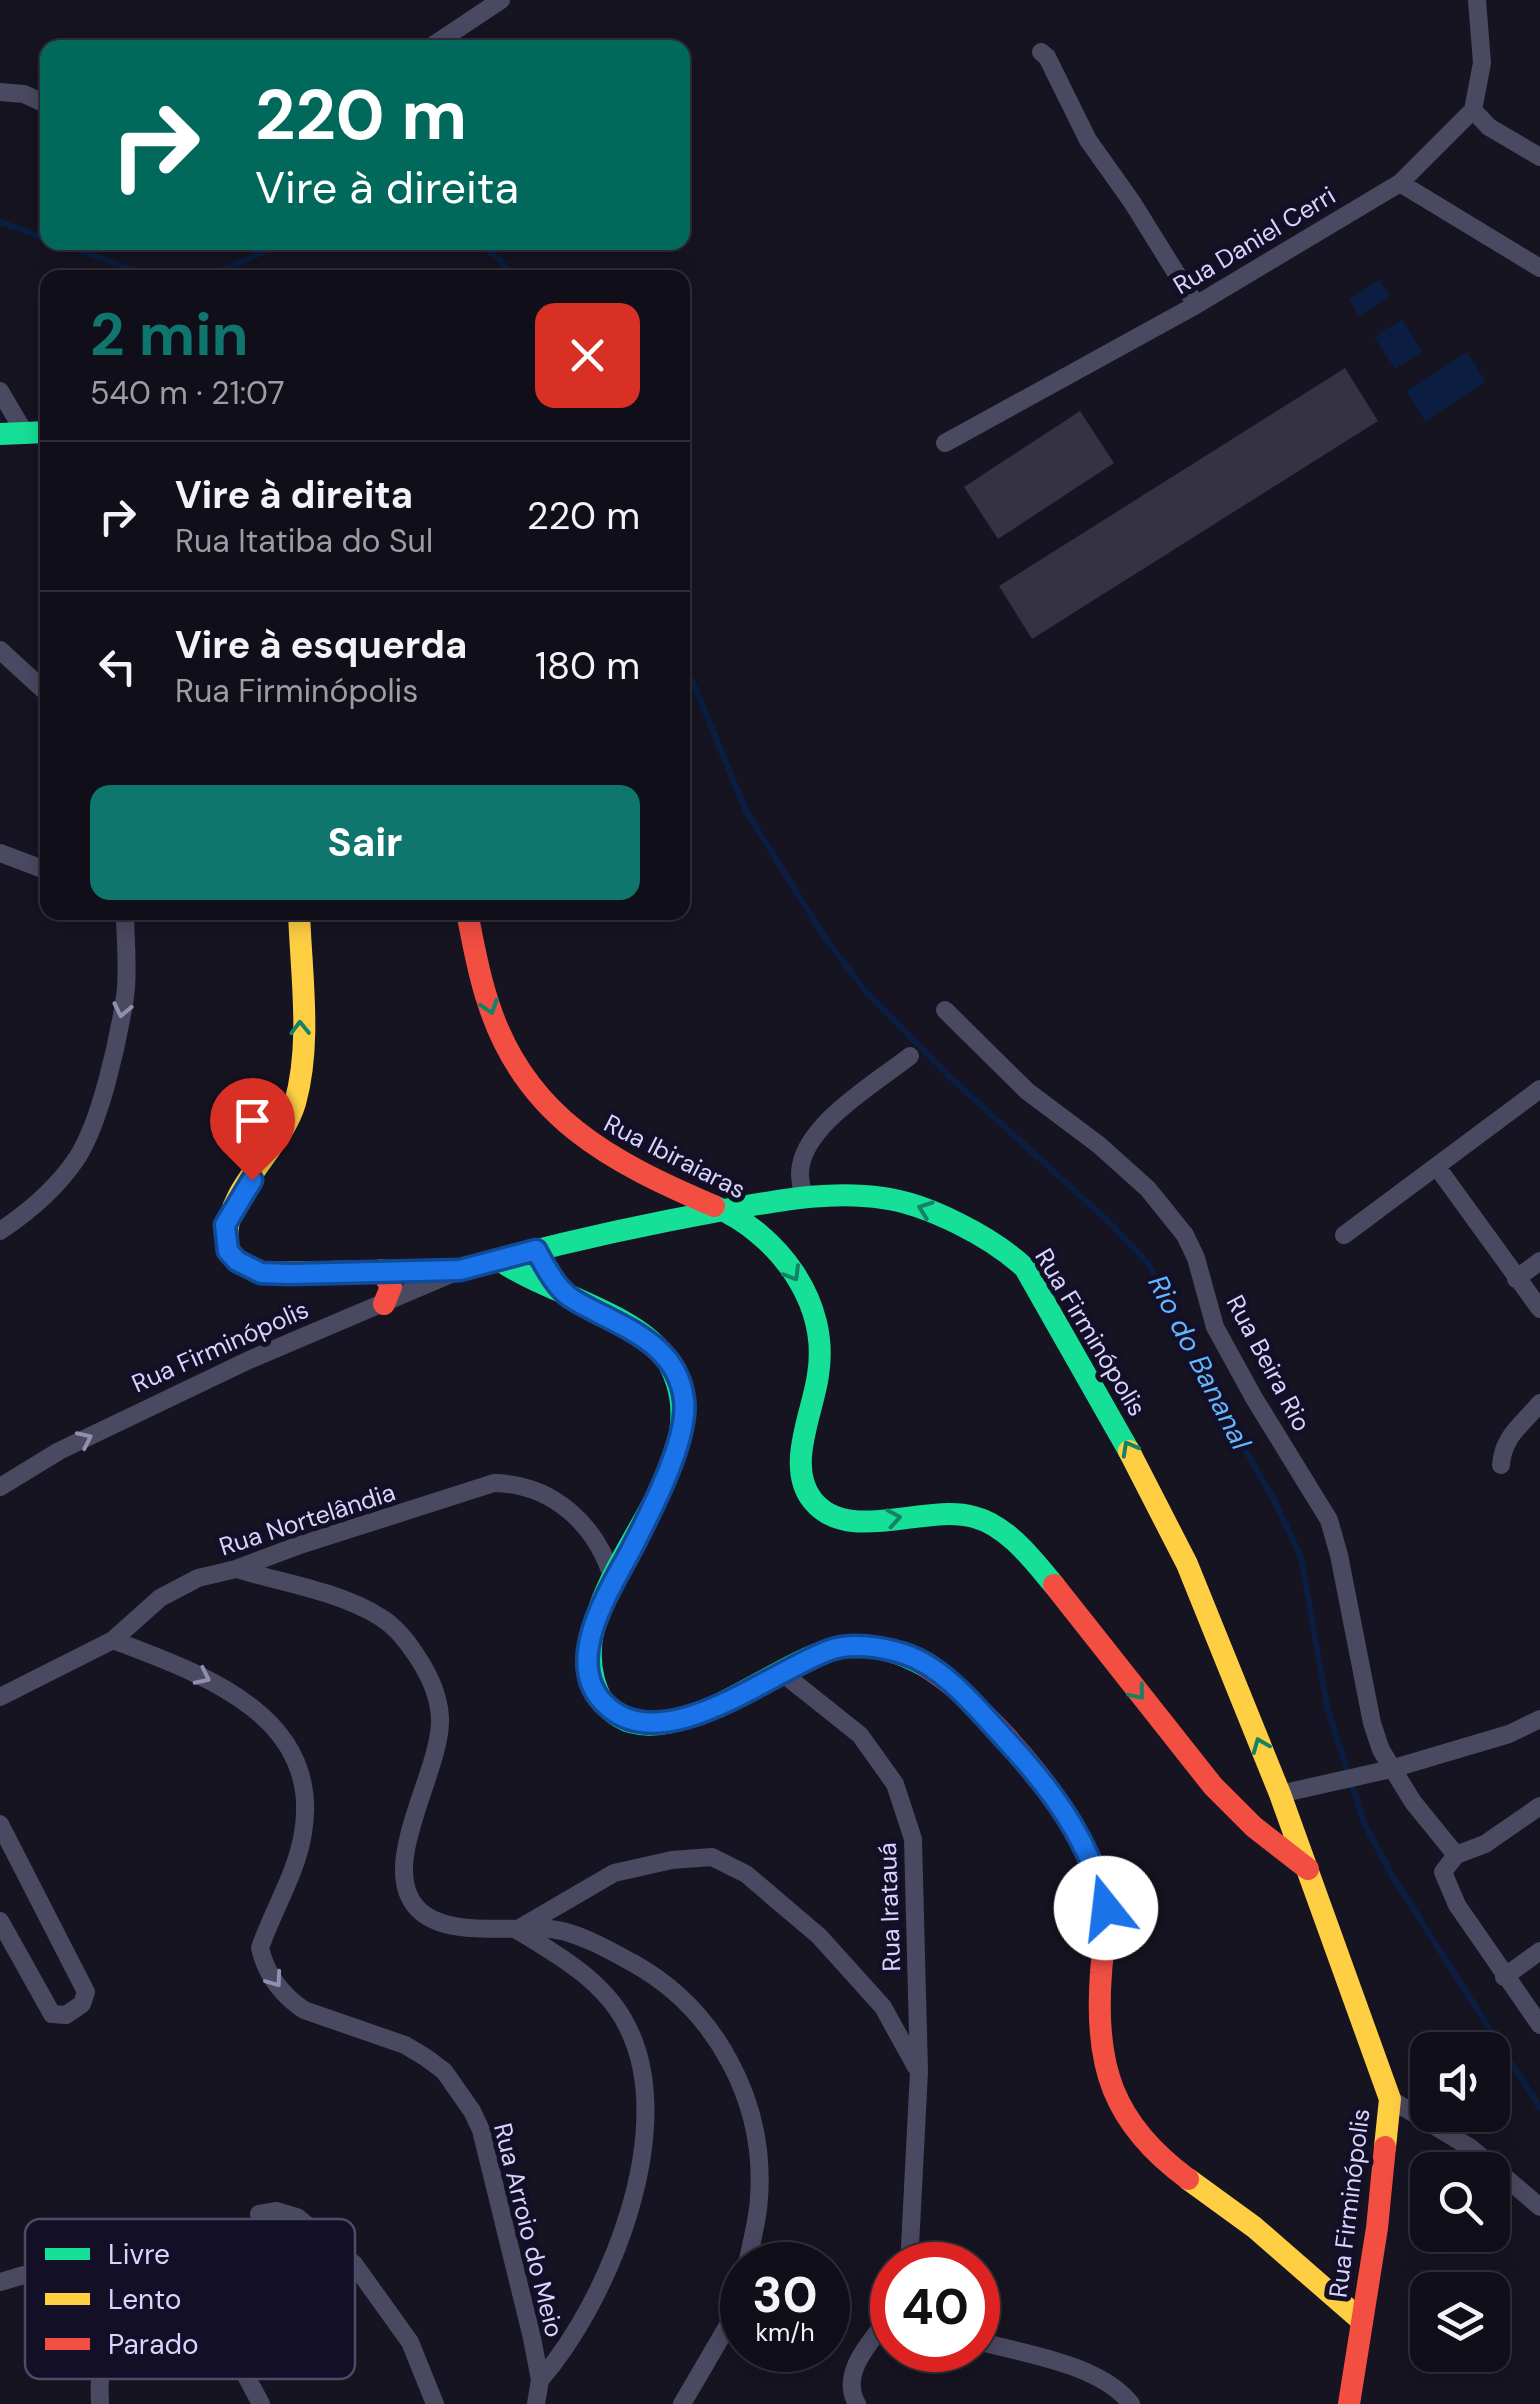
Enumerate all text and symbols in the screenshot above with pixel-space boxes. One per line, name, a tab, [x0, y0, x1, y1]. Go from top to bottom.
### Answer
text: 220 m	[255, 70, 467, 161]
icon: right	[90, 80, 220, 210]
text: Vire à direita	[255, 158, 519, 217]
street label: Rua Daniel Cerri	[1167, 179, 1341, 302]
text: 2 min	[90, 295, 249, 374]
button: close	[535, 303, 640, 408]
text: 540 m · 21:07	[90, 372, 285, 414]
text: Vire à direita	[175, 470, 413, 520]
icon: right	[90, 489, 145, 544]
text: 220 m	[527, 491, 640, 541]
text: Rua Itatiba do Sul	[175, 520, 433, 562]
text: Vire à esquerda	[175, 620, 467, 670]
icon: left	[90, 639, 145, 694]
text: 180 m	[535, 641, 640, 691]
text: Rua Firminópolis	[175, 670, 418, 712]
button: Sair	[90, 785, 640, 900]
one-way arrow	[479, 998, 499, 1015]
one-way arrow	[112, 1001, 133, 1018]
one-way arrow	[290, 1019, 311, 1035]
pin	[210, 1078, 295, 1181]
icon: arrive	[225, 1093, 280, 1148]
street label: Rua Ibiraiaras	[598, 1107, 751, 1206]
one-way arrow	[917, 1200, 934, 1221]
street label: Rua Firminópolis	[1027, 1242, 1154, 1422]
one-way arrow	[781, 1263, 800, 1281]
water label: Rio do Bananal	[1140, 1268, 1260, 1457]
street label: Rua Beira Rio	[1219, 1289, 1318, 1437]
street label: Rua Firminópolis	[127, 1293, 314, 1400]
one-way arrow	[75, 1431, 93, 1451]
one-way arrow	[1121, 1441, 1141, 1459]
street label: Rua Nortelândia	[215, 1475, 399, 1563]
one-way arrow	[885, 1508, 902, 1529]
one-way arrow	[193, 1664, 211, 1684]
one-way arrow	[1126, 1682, 1144, 1700]
one-way arrow	[1252, 1737, 1272, 1755]
street label: Rua Iratauá	[871, 1842, 908, 1972]
position arrow	[1054, 1856, 1158, 1960]
one-way arrow	[263, 1969, 282, 1988]
map controls	[1410, 2032, 1510, 2372]
button: sound	[1410, 2032, 1510, 2132]
street label: Rua Firminópolis	[1322, 2107, 1377, 2299]
street label: Rua Arroio do Meio	[486, 2120, 571, 2341]
button: search	[1410, 2152, 1510, 2252]
legend	[25, 2219, 355, 2379]
text: Livre	[108, 2236, 170, 2273]
speed limit sign: 40	[870, 2242, 1000, 2372]
text: 30	[752, 2262, 818, 2328]
button: layers	[1410, 2272, 1510, 2372]
text: Lento	[108, 2281, 181, 2318]
text: km/h	[755, 2316, 815, 2349]
text: Parado	[108, 2326, 199, 2363]

